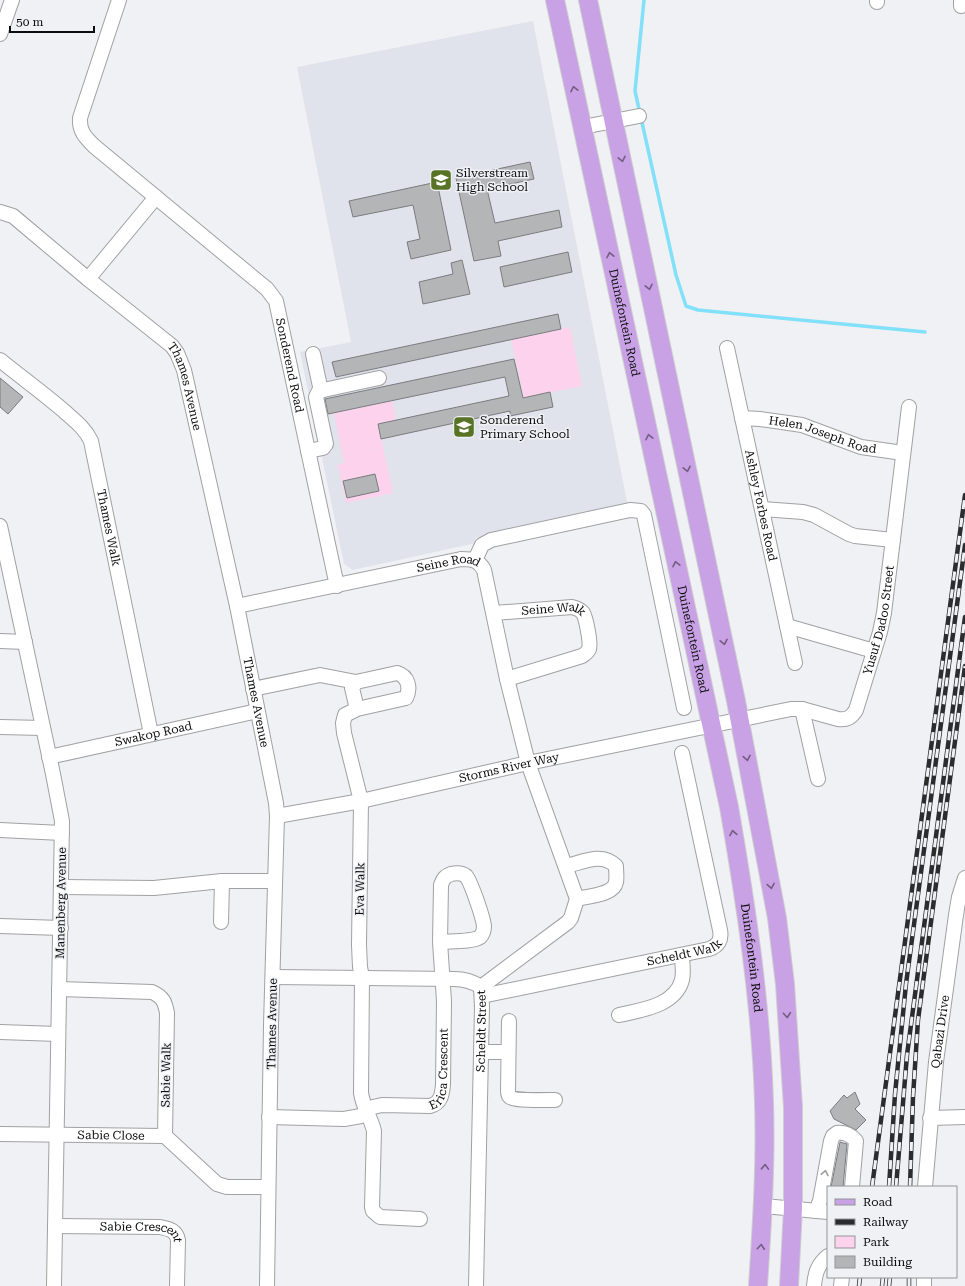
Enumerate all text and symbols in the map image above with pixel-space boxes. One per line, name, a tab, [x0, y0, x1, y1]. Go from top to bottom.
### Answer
scale bar	[10, 8, 94, 34]
text: 50 m	[16, 15, 43, 29]
one-way arrow	[571, 86, 579, 92]
one-way arrow	[617, 156, 625, 163]
place label: Silverstream High School	[456, 166, 528, 194]
school or university icon: Silverstream High School	[428, 167, 454, 193]
one-way arrow	[606, 252, 614, 258]
street label: Duinefontein Road	[606, 267, 643, 378]
one-way arrow	[644, 283, 652, 290]
street label: Sonderend Road	[273, 317, 307, 414]
street label: Thames Avenue	[165, 340, 204, 432]
place label: Sonderend Primary School	[480, 413, 570, 441]
street label: Helen Joseph Road	[768, 413, 878, 456]
school or university icon: Sonderend Primary School	[451, 414, 477, 440]
one-way arrow	[646, 434, 654, 440]
street label: Ashley Forbes Road	[742, 448, 780, 563]
one-way arrow	[683, 465, 691, 472]
street label: Thames Walk	[94, 488, 124, 568]
street label: Seine Road	[415, 552, 483, 575]
one-way arrow	[673, 561, 681, 567]
street label: Yusuf Dadoo Street	[860, 564, 897, 677]
street label: Duinefontein Road	[674, 584, 711, 695]
street label: Seine Walk	[521, 600, 589, 619]
one-way arrow	[720, 639, 728, 645]
street label: Thames Avenue	[240, 656, 272, 749]
street label: Swakop Road	[113, 718, 194, 749]
street label: Storms River Way	[457, 750, 561, 786]
one-way arrow	[743, 755, 751, 761]
one-way arrow	[730, 830, 738, 836]
street label: Manenberg Avenue	[53, 847, 69, 959]
street label: Eva Walk	[353, 862, 367, 916]
one-way arrow	[766, 883, 775, 889]
street label: Duinefontein Road	[738, 902, 765, 1013]
street label: Scheldt Walk	[646, 936, 725, 969]
street label: Thames Avenue	[264, 978, 280, 1070]
street label: Scheldt Street	[474, 989, 489, 1072]
street label: Qabazi Drive	[928, 994, 952, 1069]
one-way arrow	[783, 1012, 792, 1018]
street label: Erica Crescent	[427, 1028, 451, 1113]
street label: Sabie Walk	[158, 1042, 174, 1107]
street label: Sabie Close	[77, 1128, 145, 1143]
one-way arrow	[761, 1164, 769, 1170]
one-way arrow	[821, 1170, 829, 1176]
legend	[827, 1186, 957, 1278]
text: Road	[863, 1195, 893, 1209]
text: Railway	[863, 1215, 909, 1229]
street label: Sabie Crescent	[100, 1219, 185, 1243]
text: Park	[863, 1235, 890, 1249]
one-way arrow	[756, 1244, 765, 1250]
text: Building	[863, 1255, 912, 1269]

